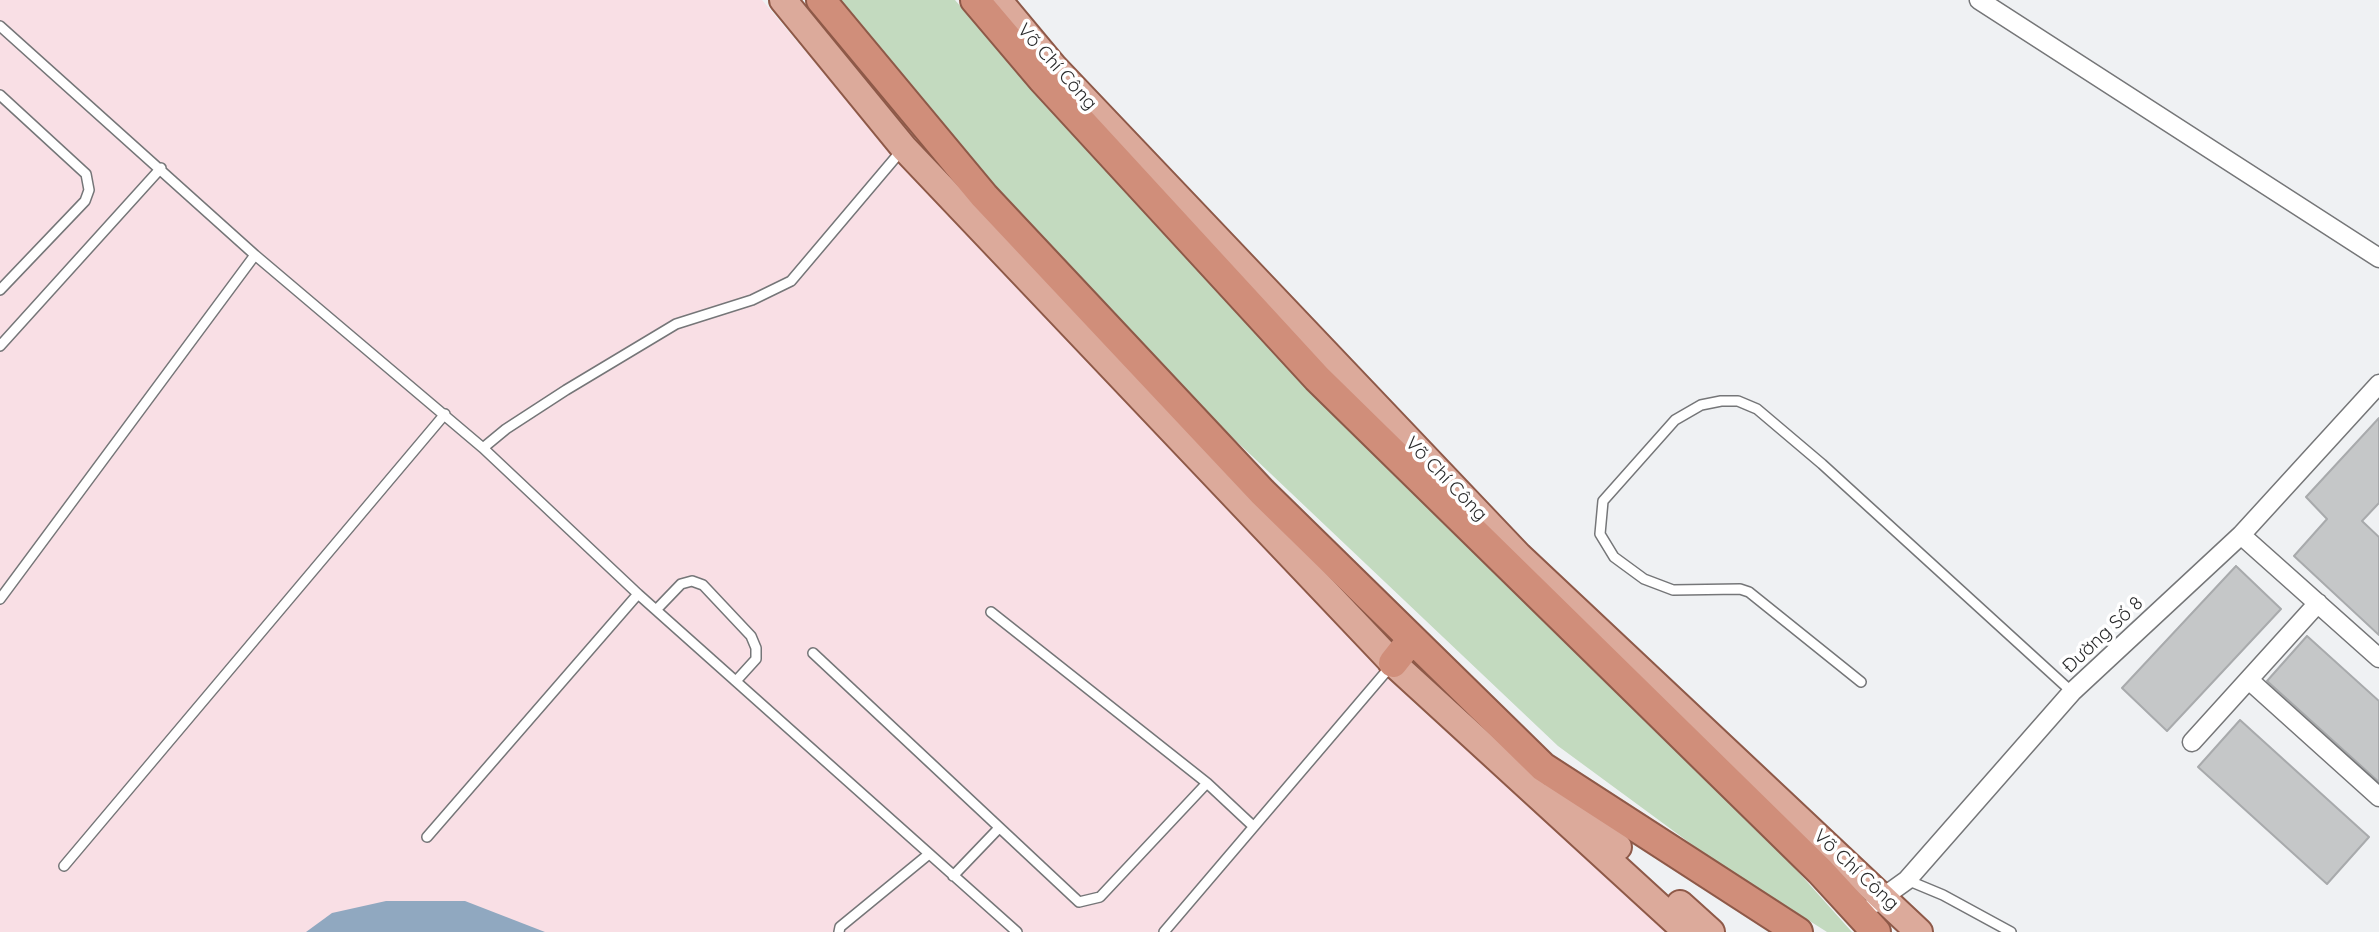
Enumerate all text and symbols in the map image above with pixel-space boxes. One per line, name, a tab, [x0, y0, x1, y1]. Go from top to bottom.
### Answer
street label: Võ Chí Công	[1012, 19, 1102, 115]
street label: Võ Chí Công	[1400, 432, 1492, 526]
street label: Đường Số 8	[2058, 592, 2148, 678]
street label: Võ Chí Công	[1809, 825, 1903, 915]

